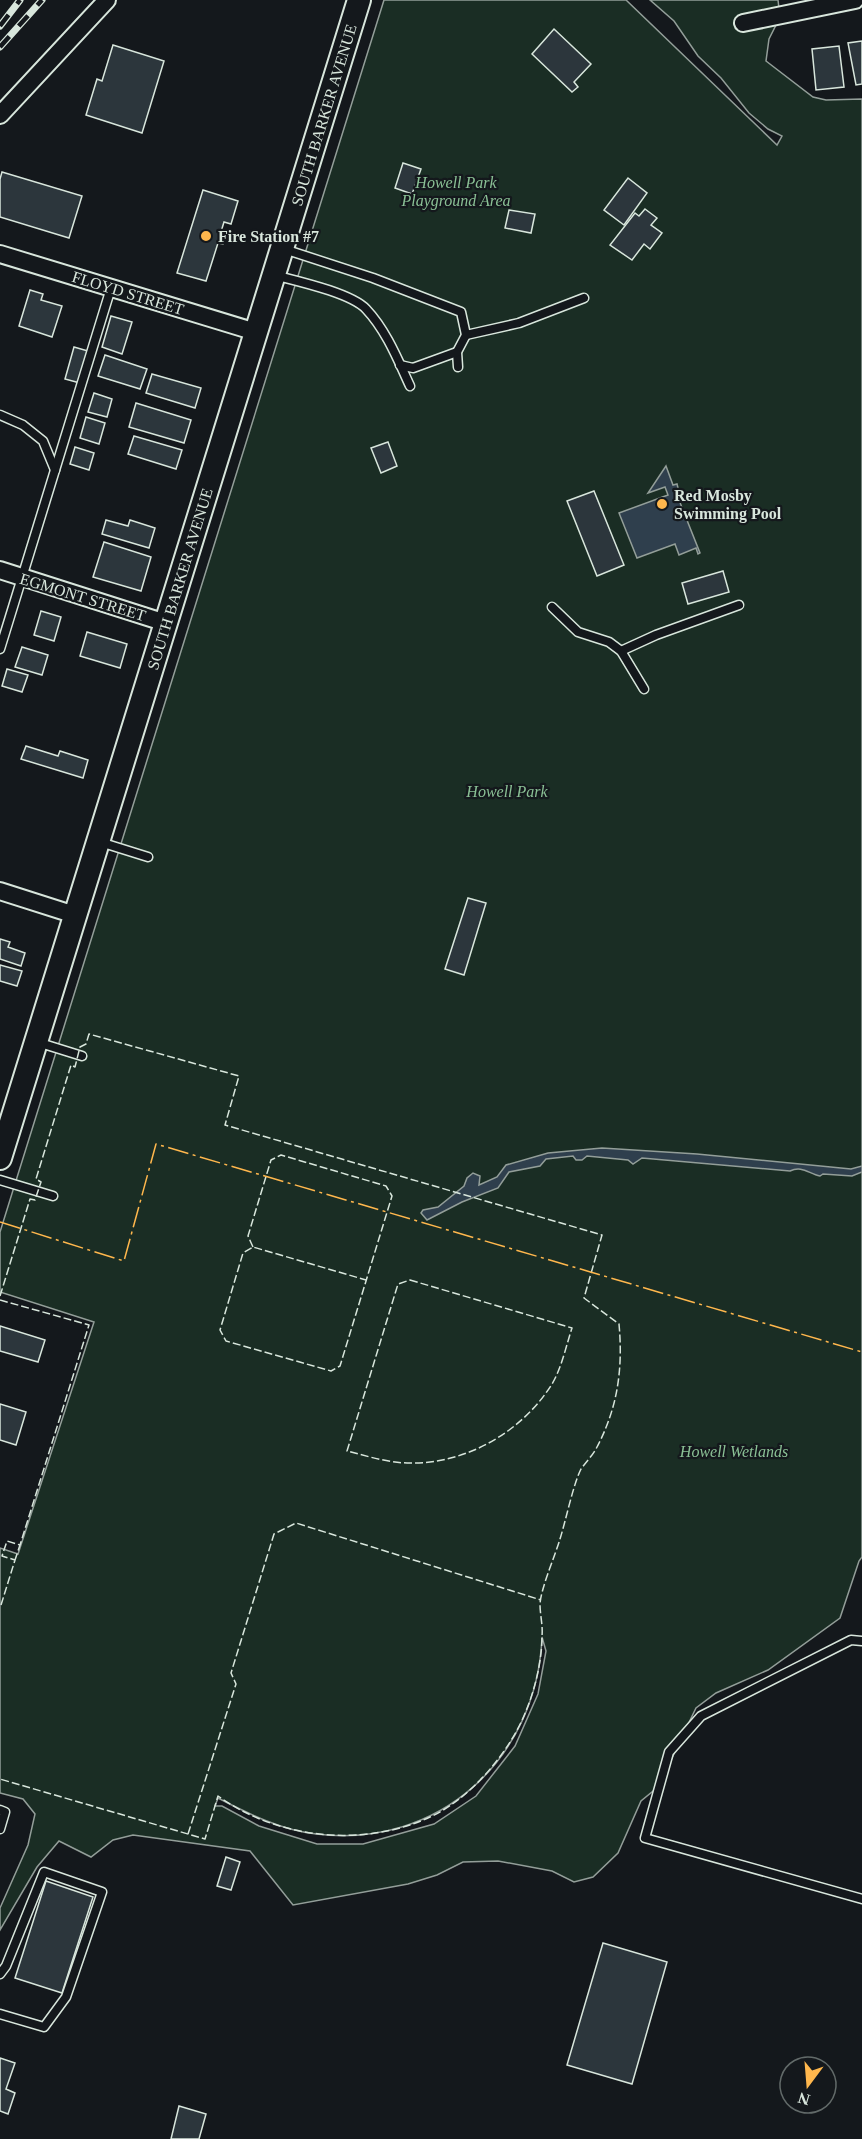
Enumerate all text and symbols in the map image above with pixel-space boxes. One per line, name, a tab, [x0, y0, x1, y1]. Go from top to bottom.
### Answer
street label: SOUTH BARKER AVENUE	[288, 22, 360, 208]
park label: Howell Park Playground Area	[400, 174, 511, 210]
place label: Fire Station #7	[218, 228, 319, 245]
marker: Fire Station #7	[199, 229, 213, 243]
street label: FLOYD STREET	[70, 268, 186, 318]
street label: SOUTH BARKER AVENUE	[144, 486, 216, 672]
place label: Red Mosby Swimming Pool	[674, 487, 782, 523]
marker: Red Mosby Swimming Pool	[655, 497, 669, 511]
street label: EGMONT STREET	[18, 570, 148, 624]
park label: Howell Park	[465, 783, 549, 800]
park label: Howell Wetlands	[679, 1443, 788, 1460]
north arrow	[778, 2055, 838, 2115]
text: N	[796, 2089, 812, 2109]

